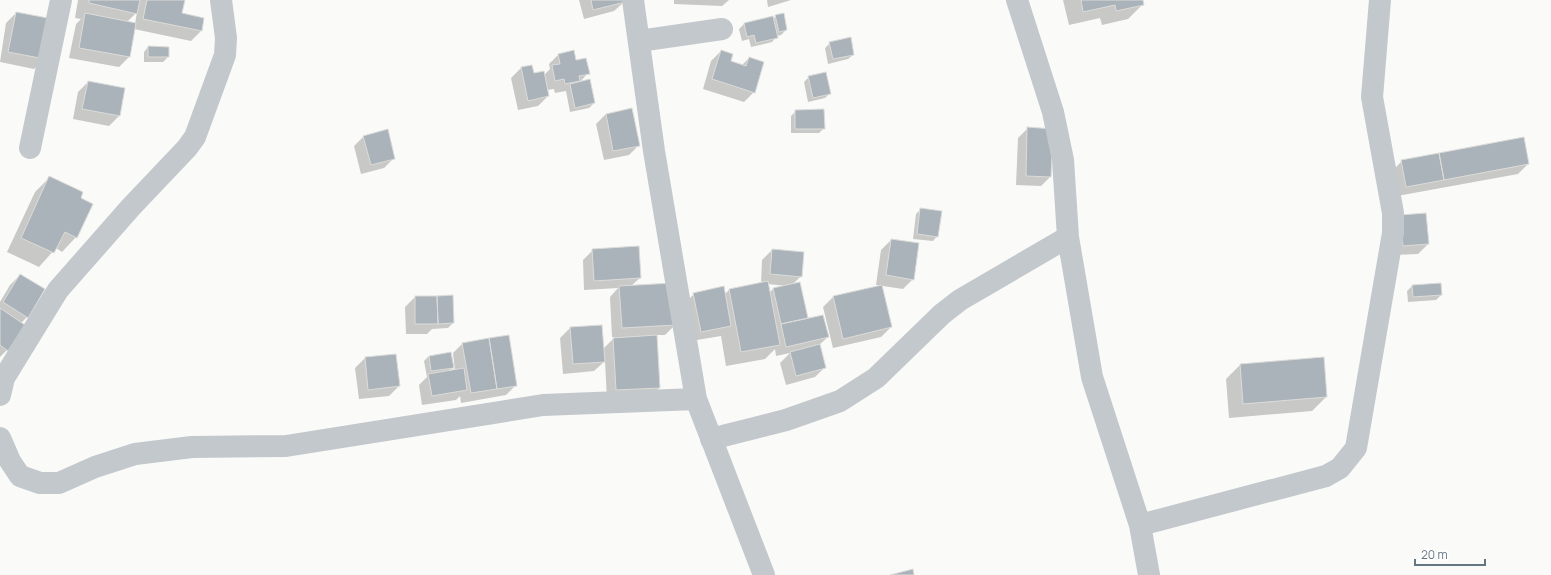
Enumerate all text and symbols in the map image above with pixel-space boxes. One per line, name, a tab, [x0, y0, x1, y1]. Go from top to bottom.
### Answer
scale bar	[1415, 541, 1485, 567]
text: 20 m	[1421, 546, 1448, 563]

